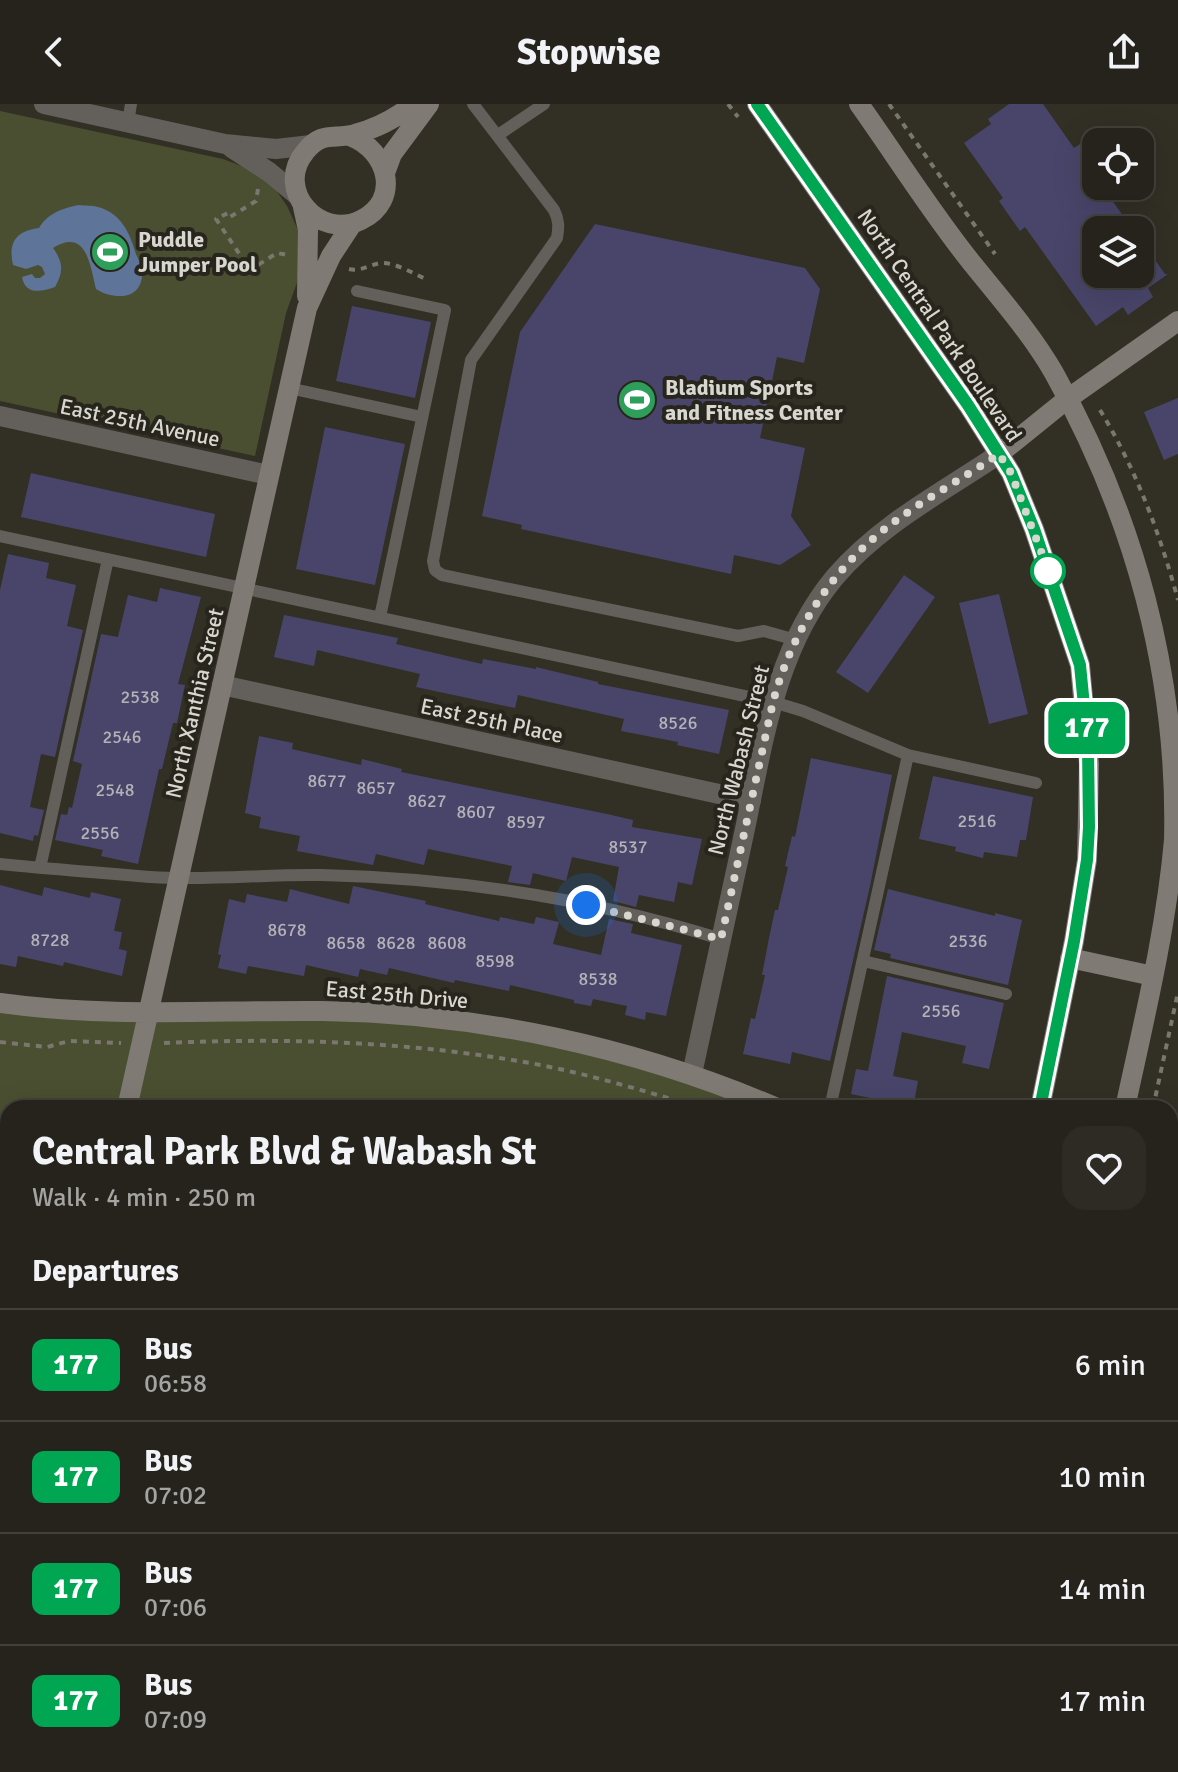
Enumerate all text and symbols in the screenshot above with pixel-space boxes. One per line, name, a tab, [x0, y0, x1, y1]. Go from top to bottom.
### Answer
icon: back	[32, 30, 76, 74]
text: Stopwise	[517, 30, 661, 75]
icon: share	[1102, 30, 1146, 74]
map controls	[1082, 128, 1154, 288]
button: locate	[1082, 128, 1154, 200]
street label: North Central Park Boulevard	[851, 204, 1028, 447]
button: layers	[1082, 216, 1154, 288]
place label: Puddle Jumper Pool	[138, 226, 257, 278]
sports icon: Puddle Jumper Pool	[89, 231, 131, 273]
place label: Bladium Sports and Fitness Center	[665, 374, 843, 426]
sports icon: Bladium Sports and Fitness Center	[616, 379, 658, 421]
street label: East 25th Avenue	[58, 392, 222, 453]
unlabelled marker	[1031, 554, 1065, 588]
street label: North Xanthia Street	[159, 605, 230, 801]
street label: North Wabash Street	[702, 662, 775, 858]
house number: 2538	[121, 686, 159, 708]
street label: East 25th Place	[418, 692, 566, 749]
line badge: 177	[1041, 702, 1133, 754]
text: 177	[1064, 711, 1110, 745]
house number: 8526	[659, 712, 697, 734]
house number: 2546	[103, 726, 141, 748]
house number: 8677	[308, 770, 346, 792]
house number: 8657	[357, 777, 395, 799]
house number: 2548	[96, 779, 134, 801]
house number: 8627	[408, 790, 446, 812]
house number: 8607	[457, 801, 495, 823]
house number: 2516	[958, 810, 996, 832]
house number: 8597	[507, 811, 545, 833]
house number: 2556	[81, 822, 119, 844]
house number: 8537	[609, 836, 647, 858]
your location	[566, 885, 606, 925]
house number: 8678	[268, 919, 306, 941]
house number: 8728	[31, 929, 69, 951]
house number: 2536	[949, 930, 987, 952]
house number: 8658	[327, 932, 365, 954]
house number: 8628	[377, 932, 415, 954]
house number: 8608	[428, 932, 466, 954]
house number: 8598	[476, 950, 514, 972]
house number: 8538	[579, 968, 617, 990]
street label: East 25th Drive	[324, 975, 469, 1014]
house number: 2556	[922, 1000, 960, 1022]
button: heart	[1062, 1126, 1146, 1210]
text: Central Park Blvd & Wabash St	[32, 1128, 536, 1175]
text: Walk · 4 min · 250 m	[32, 1182, 256, 1214]
text: Departures	[32, 1253, 179, 1290]
text: Bus	[144, 1331, 192, 1368]
text: 6 min	[1075, 1347, 1146, 1384]
text: 177	[53, 1348, 99, 1382]
text: 06:58	[144, 1368, 207, 1400]
text: Bus	[144, 1443, 192, 1480]
text: 10 min	[1059, 1459, 1146, 1496]
text: 177	[53, 1460, 99, 1494]
text: 07:02	[144, 1480, 207, 1512]
text: Bus	[144, 1555, 192, 1592]
text: 14 min	[1059, 1571, 1146, 1608]
text: 177	[53, 1572, 99, 1606]
text: 07:06	[144, 1592, 207, 1624]
text: Bus	[144, 1667, 192, 1704]
text: 17 min	[1059, 1683, 1146, 1720]
text: 177	[53, 1684, 99, 1718]
text: 07:09	[144, 1704, 207, 1736]

